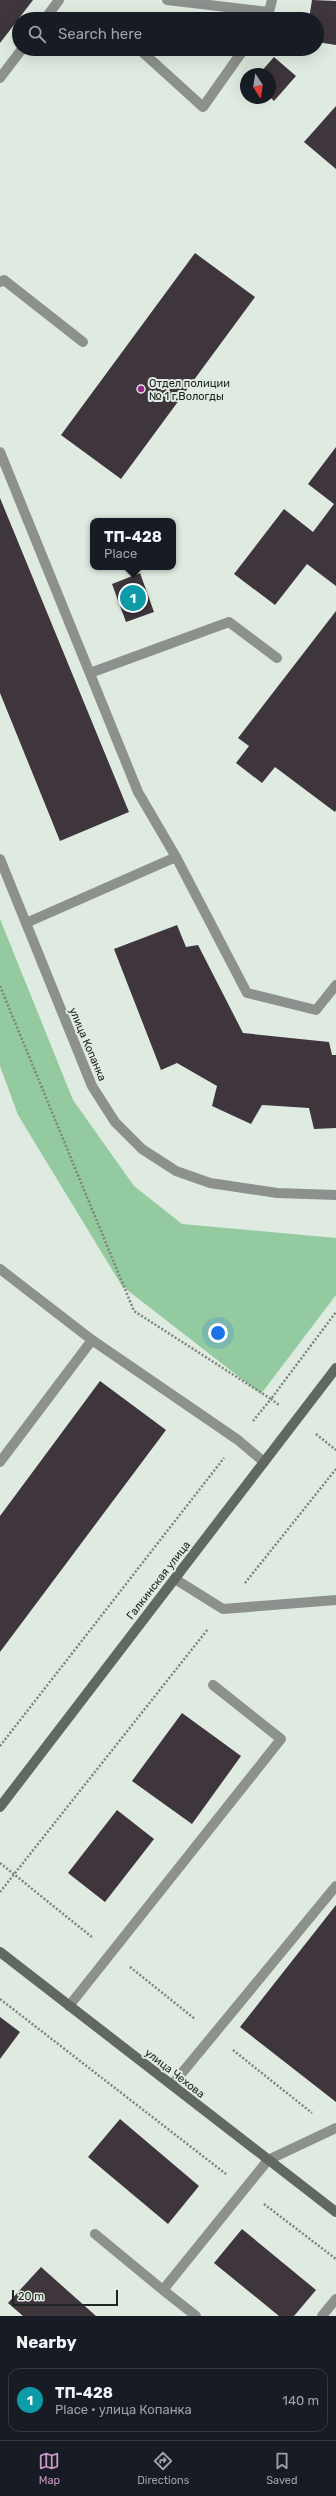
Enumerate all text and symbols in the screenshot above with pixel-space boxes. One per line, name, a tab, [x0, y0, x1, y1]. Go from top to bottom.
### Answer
search box	[12, 12, 324, 56]
icon: search	[26, 23, 48, 45]
text: Search here	[58, 25, 142, 43]
north arrow	[240, 68, 276, 104]
place label: Отдел полиции № 1 г.Вологды	[149, 377, 230, 403]
marker: Отдел полиции № 1 г.Вологды	[136, 384, 146, 394]
popup	[90, 518, 176, 570]
text: ТП-428	[104, 528, 162, 546]
text: Place	[104, 546, 137, 561]
pin: 1	[120, 583, 146, 613]
street label: улица Копанка	[66, 1005, 109, 1083]
your location	[208, 1323, 228, 1343]
street label: Галкинская улица	[124, 1539, 193, 1622]
street label: улица Чехова	[142, 2046, 207, 2101]
scale bar	[12, 2288, 118, 2307]
text: 20 m	[18, 2290, 44, 2303]
text: Nearby	[16, 2332, 77, 2352]
text: ТП-428	[55, 2384, 113, 2402]
text: 1	[27, 2393, 33, 2408]
text: 140 m	[282, 2393, 319, 2408]
text: Place · улица Копанка	[55, 2402, 192, 2417]
tab: Map	[38, 2450, 60, 2487]
tab: Directions	[137, 2450, 189, 2487]
tab: Saved	[266, 2450, 298, 2487]

